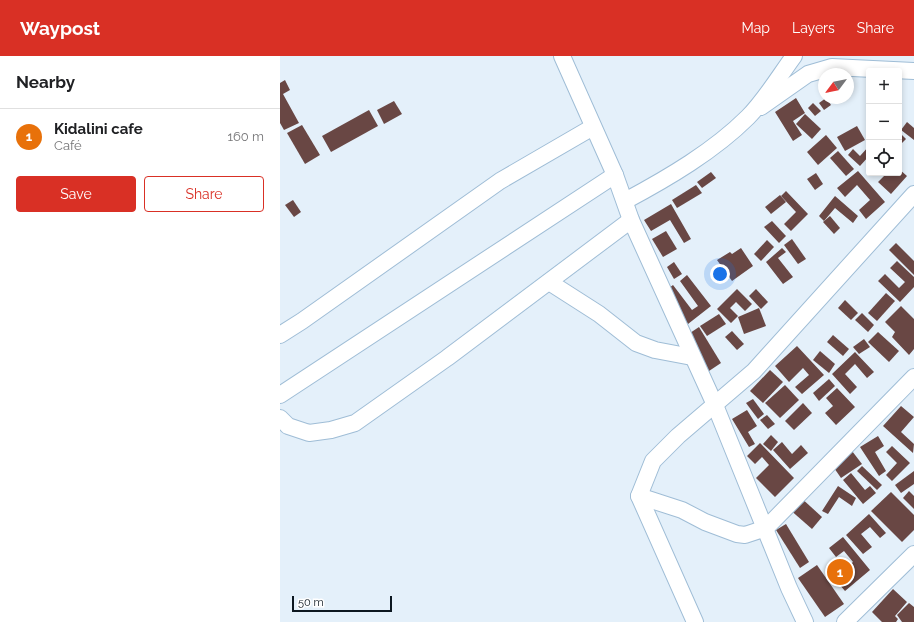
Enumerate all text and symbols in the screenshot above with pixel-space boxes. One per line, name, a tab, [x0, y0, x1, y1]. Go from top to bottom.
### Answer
text: Waypost	[20, 17, 100, 39]
text: Map	[742, 20, 770, 36]
text: Layers	[792, 20, 835, 36]
text: Share	[857, 20, 894, 36]
north arrow	[818, 68, 854, 104]
map controls	[866, 68, 902, 176]
button: +	[866, 68, 902, 104]
text: Nearby	[16, 72, 75, 92]
button: −	[866, 104, 902, 140]
text: Kidalini cafe	[54, 120, 143, 138]
text: 1	[26, 129, 32, 144]
text: 160 m	[227, 129, 264, 144]
text: Café	[54, 138, 82, 153]
button: locate	[866, 140, 902, 176]
button: Save	[16, 176, 136, 212]
button: Share	[144, 176, 264, 212]
your location	[710, 264, 730, 284]
pin: 1	[827, 557, 853, 587]
scale bar	[292, 594, 392, 613]
text: 50 m	[298, 596, 324, 609]

